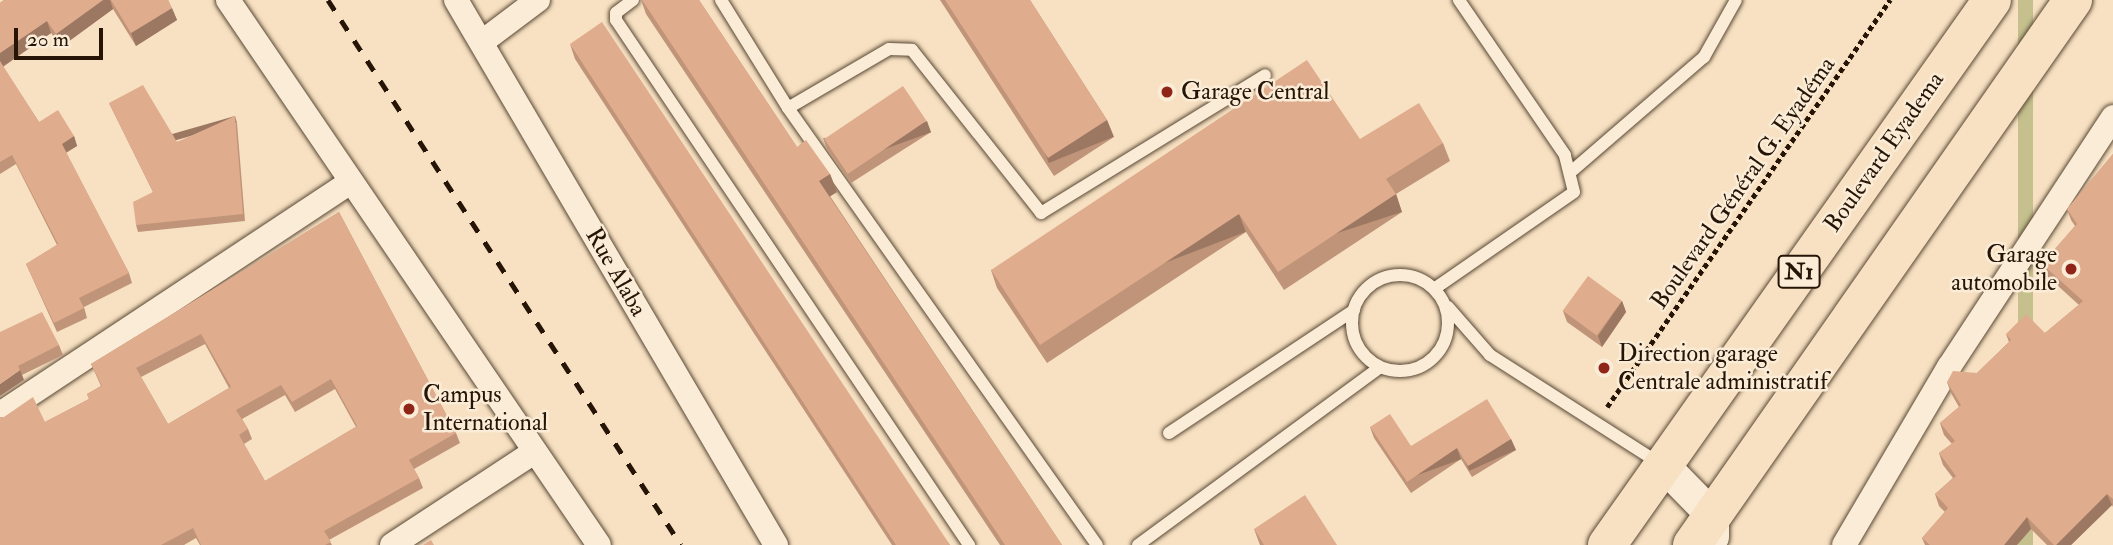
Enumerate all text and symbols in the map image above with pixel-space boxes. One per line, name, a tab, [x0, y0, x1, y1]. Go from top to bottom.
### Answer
scale bar	[18, 14, 107, 58]
text: 20 m	[27, 26, 69, 53]
street label: Boulevard Général G. Eyadéma	[1645, 51, 1841, 315]
street label: Boulevard Eyadema	[1818, 66, 1950, 238]
place label: Garage Central	[1181, 78, 1329, 106]
marker: Garage Central	[1159, 84, 1175, 100]
street label: Rue Alaba	[579, 223, 653, 321]
place label: Garage automobile	[1951, 241, 2057, 297]
road number: N1	[1776, 252, 1822, 292]
marker: Garage automobile	[2063, 261, 2079, 277]
place label: Direction garage Centrale administratif	[1618, 340, 1828, 396]
marker: Direction garage Centrale administratif	[1596, 360, 1612, 376]
place label: Campus International	[423, 381, 548, 437]
marker: Campus International	[401, 401, 417, 417]

